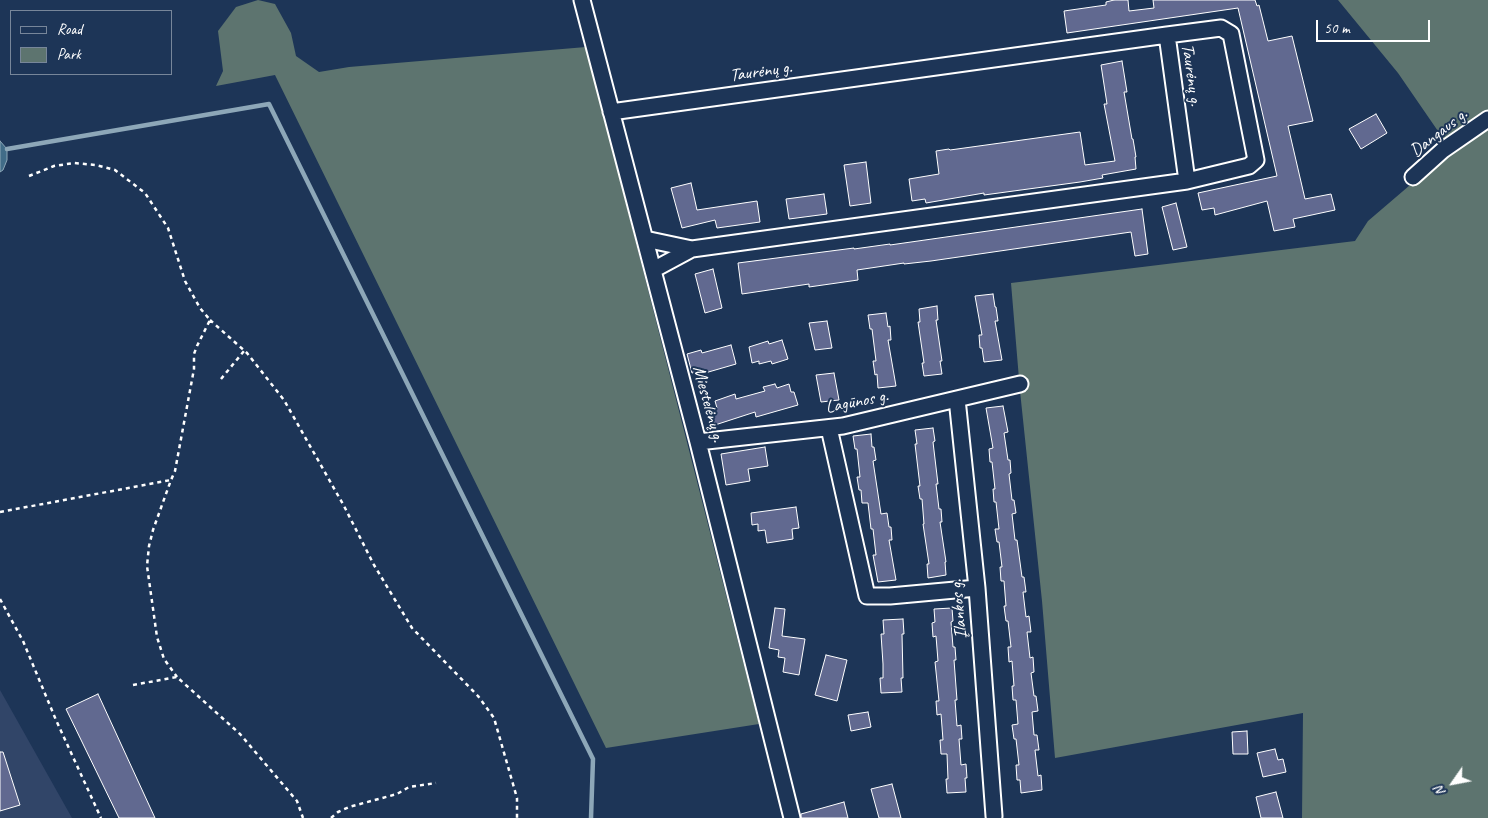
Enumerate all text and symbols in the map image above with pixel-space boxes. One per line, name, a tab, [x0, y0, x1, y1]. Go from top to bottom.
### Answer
legend	[10, 10, 172, 75]
scale bar	[1318, 10, 1432, 42]
text: 50 m	[1324, 19, 1350, 38]
text: Road	[57, 20, 82, 39]
street label: Taurėnų g.	[1176, 43, 1206, 107]
text: Park	[57, 45, 81, 64]
street label: Taurėnų g.	[729, 57, 793, 87]
street label: Dangaus g.	[1406, 104, 1472, 162]
street label: Miestelėnų g.	[687, 363, 729, 445]
street label: Lagūnos g.	[824, 385, 890, 419]
street label: Įlankos g.	[946, 578, 972, 640]
north arrow	[1428, 758, 1478, 808]
text: N	[1431, 783, 1449, 800]

